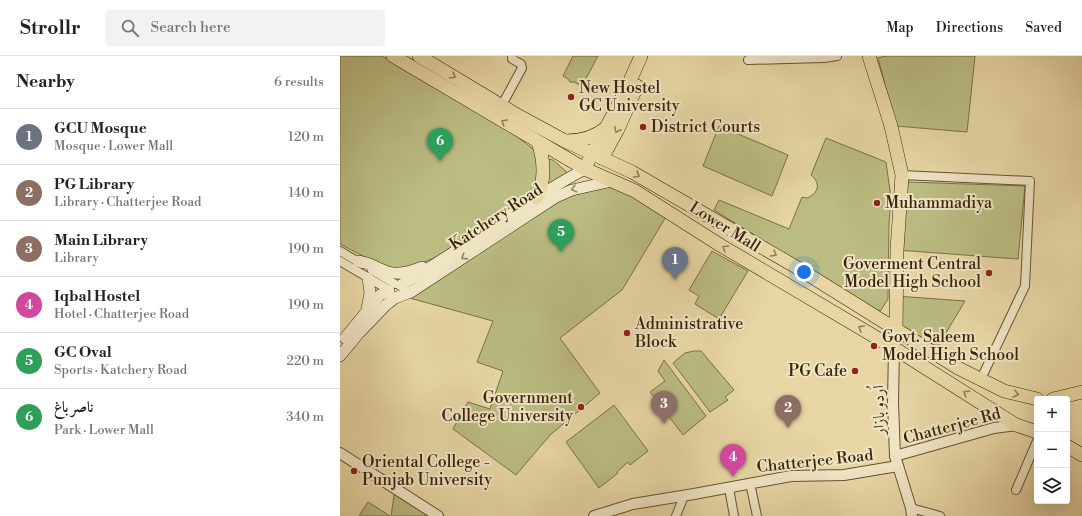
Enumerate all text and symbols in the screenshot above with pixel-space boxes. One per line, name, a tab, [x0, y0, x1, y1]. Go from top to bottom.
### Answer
search box	[105, 10, 385, 46]
text: Strollr	[20, 16, 81, 40]
icon: search	[119, 17, 141, 39]
text: Search here	[151, 18, 231, 37]
text: Map	[886, 19, 914, 37]
text: Directions	[936, 19, 1003, 37]
text: Saved	[1025, 19, 1062, 37]
text: Nearby	[16, 71, 75, 93]
one-way arrow	[449, 72, 456, 79]
text: 6 results	[274, 74, 324, 90]
place label: New Hostel GC University	[579, 78, 680, 116]
marker: New Hostel GC University	[566, 92, 576, 102]
place label: District Courts	[651, 117, 760, 137]
text: GCU Mosque	[54, 119, 147, 138]
one-way arrow	[501, 120, 508, 127]
marker: District Courts	[638, 122, 648, 132]
one-way arrow	[614, 126, 622, 133]
pin: 6	[427, 128, 453, 161]
text: 1	[26, 129, 32, 145]
text: 120 m	[288, 129, 324, 145]
text: Mosque · Lower Mall	[54, 138, 173, 154]
one-way arrow	[633, 171, 640, 178]
text: PG Library	[54, 175, 134, 194]
street label: Katchery Road	[446, 179, 546, 255]
text: 2	[25, 185, 33, 201]
text: 140 m	[288, 185, 324, 201]
one-way arrow	[571, 185, 578, 193]
place label: Muhammadiya	[885, 193, 993, 213]
text: Library · Chatterjee Road	[54, 194, 201, 210]
street label: Lower Mall	[686, 197, 765, 257]
marker: Muhammadiya	[872, 198, 882, 208]
pin: 5	[548, 219, 574, 252]
text: Main Library	[54, 231, 148, 250]
text: 3	[25, 241, 33, 257]
text: 190 m	[288, 241, 324, 257]
one-way arrow	[722, 245, 729, 252]
pin: 1	[662, 247, 688, 280]
text: Library	[54, 250, 99, 266]
one-way arrow	[770, 250, 777, 257]
one-way arrow	[461, 252, 468, 260]
place label: Goverment Central Model High School	[843, 254, 981, 292]
your location	[794, 262, 814, 282]
marker: Goverment Central Model High School	[984, 268, 994, 278]
text: Iqbal Hostel	[54, 287, 140, 306]
text: 4	[25, 297, 33, 313]
text: 190 m	[288, 297, 324, 313]
text: Hotel · Chatterjee Road	[54, 306, 189, 322]
place label: Administrative Block	[634, 314, 743, 352]
one-way arrow	[858, 326, 865, 333]
place label: Govt. Saleem Model High School	[882, 327, 1019, 365]
marker: Administrative Block	[622, 328, 632, 338]
marker: Govt. Saleem Model High School	[869, 341, 879, 351]
text: GC Oval	[54, 343, 112, 362]
text: 5	[25, 353, 33, 369]
text: 220 m	[286, 353, 324, 369]
place label: PG Cafe	[788, 361, 847, 381]
text: Sports · Katchery Road	[54, 362, 187, 378]
marker: PG Cafe	[850, 366, 860, 376]
street label: اُردو بازار	[865, 385, 889, 437]
place label: Government College University	[442, 388, 573, 426]
one-way arrow	[1013, 389, 1019, 397]
pin: 3	[651, 391, 677, 424]
one-way arrow	[963, 391, 970, 398]
pin: 2	[775, 395, 801, 428]
map controls	[1034, 396, 1070, 504]
button: +	[1034, 396, 1070, 432]
text: ناصر باغ	[54, 398, 93, 417]
marker: Government College University	[576, 402, 586, 412]
street label: Chatterjee Rd	[901, 403, 1003, 449]
text: 6	[25, 409, 33, 425]
text: 340 m	[286, 409, 324, 425]
text: Park · Lower Mall	[54, 422, 154, 438]
button: −	[1034, 432, 1070, 468]
pin: 4	[720, 444, 746, 477]
street label: Chatterjee Road	[756, 445, 874, 477]
place label: Oriental College - Punjab University	[362, 452, 492, 490]
marker: Oriental College - Punjab University	[349, 466, 359, 476]
button: layers	[1034, 468, 1070, 504]

